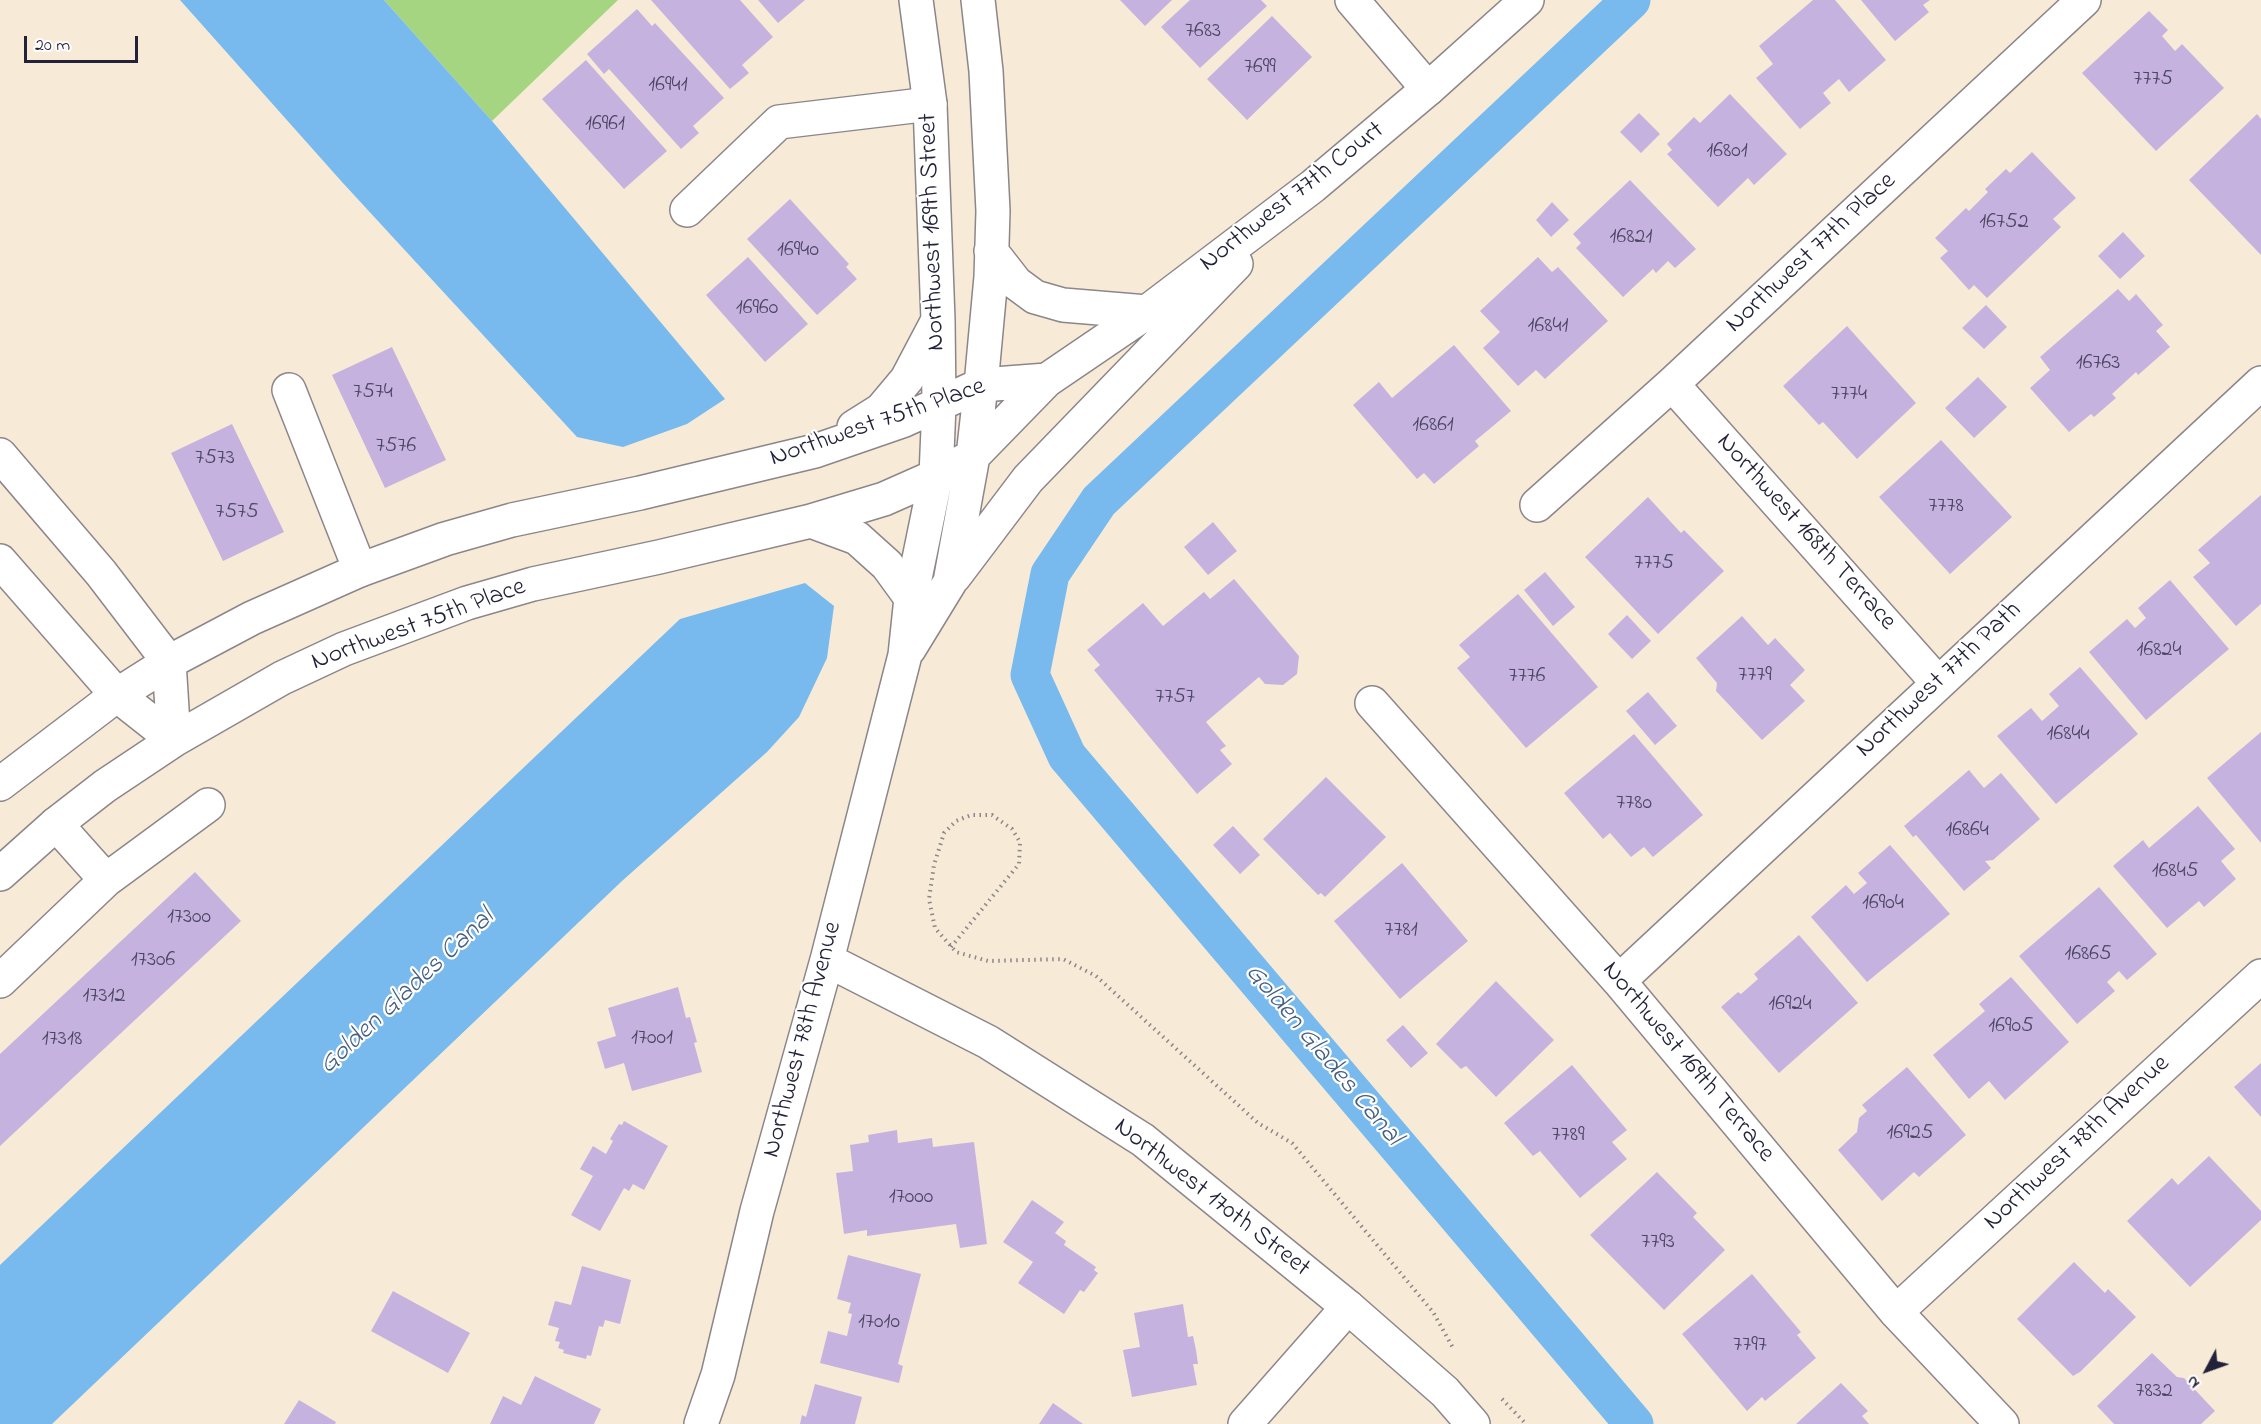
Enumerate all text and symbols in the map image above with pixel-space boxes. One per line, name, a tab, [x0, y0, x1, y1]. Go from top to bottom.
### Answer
house number: 7683	[1185, 19, 1221, 45]
scale bar	[27, 24, 141, 62]
text: 20 m	[35, 33, 70, 59]
house number: 7699	[1244, 55, 1276, 81]
house number: 7775	[2133, 67, 2173, 93]
house number: 16941	[648, 73, 688, 99]
house number: 16961	[585, 112, 625, 138]
street label: Northwest 169th Street	[914, 113, 954, 351]
street label: Northwest 77th Court	[1194, 116, 1392, 280]
house number: 16801	[1706, 139, 1748, 165]
street label: Northwest 77th Place	[1720, 167, 1904, 341]
house number: 16752	[1979, 210, 2029, 236]
house number: 16821	[1610, 225, 1652, 251]
house number: 16940	[777, 238, 819, 264]
house number: 16960	[736, 296, 778, 322]
house number: 16841	[1528, 314, 1568, 340]
house number: 16763	[2076, 351, 2120, 377]
street label: Northwest 75th Place	[766, 373, 990, 475]
house number: 7574	[353, 380, 393, 406]
house number: 7774	[1831, 382, 1867, 408]
house number: 16861	[1412, 413, 1454, 439]
street label: Northwest 168th Terrace	[1708, 428, 1902, 638]
house number: 7576	[376, 434, 416, 460]
house number: 7573	[195, 446, 235, 472]
house number: 7778	[1928, 494, 1964, 520]
house number: 7575	[215, 500, 259, 526]
house number: 7775	[1634, 551, 1674, 577]
street label: Northwest 75th Place	[308, 573, 530, 679]
street label: Northwest 77th Path	[1851, 596, 2029, 766]
house number: 16824	[2137, 638, 2181, 664]
house number: 7779	[1738, 663, 1772, 689]
house number: 7776	[1509, 664, 1545, 690]
house number: 7757	[1155, 685, 1195, 711]
house number: 16844	[2046, 722, 2090, 748]
house number: 7780	[1616, 791, 1652, 817]
house number: 16864	[1945, 818, 1989, 844]
house number: 16845	[2152, 859, 2198, 885]
house number: 16904	[1862, 891, 1904, 917]
water label: Golden Glades Canal	[314, 904, 502, 1082]
house number: 17300	[167, 905, 211, 931]
house number: 7781	[1384, 918, 1418, 944]
street label: Northwest 78th Avenue	[757, 919, 851, 1161]
house number: 16865	[2064, 942, 2112, 968]
house number: 17306	[131, 948, 175, 974]
street label: Northwest 169th Terrace	[1594, 956, 1780, 1170]
water label: Golden Glades Canal	[1236, 958, 1408, 1154]
house number: 17312	[82, 984, 126, 1010]
house number: 16924	[1768, 992, 1812, 1018]
house number: 16905	[1988, 1014, 2034, 1040]
house number: 17001	[631, 1026, 673, 1052]
house number: 17318	[42, 1027, 82, 1053]
street label: Northwest 78th Avenue	[1978, 1050, 2178, 1238]
street label: Northwest 170th Street	[1107, 1113, 1315, 1285]
house number: 16925	[1887, 1121, 1933, 1147]
house number: 7789	[1552, 1123, 1584, 1149]
house number: 17000	[889, 1185, 933, 1211]
house number: 7793	[1641, 1230, 1675, 1256]
house number: 17010	[858, 1310, 900, 1336]
house number: 7797	[1733, 1333, 1767, 1359]
north arrow	[2177, 1340, 2237, 1400]
text: N	[2181, 1370, 2206, 1394]
house number: 7832	[2135, 1379, 2173, 1405]

